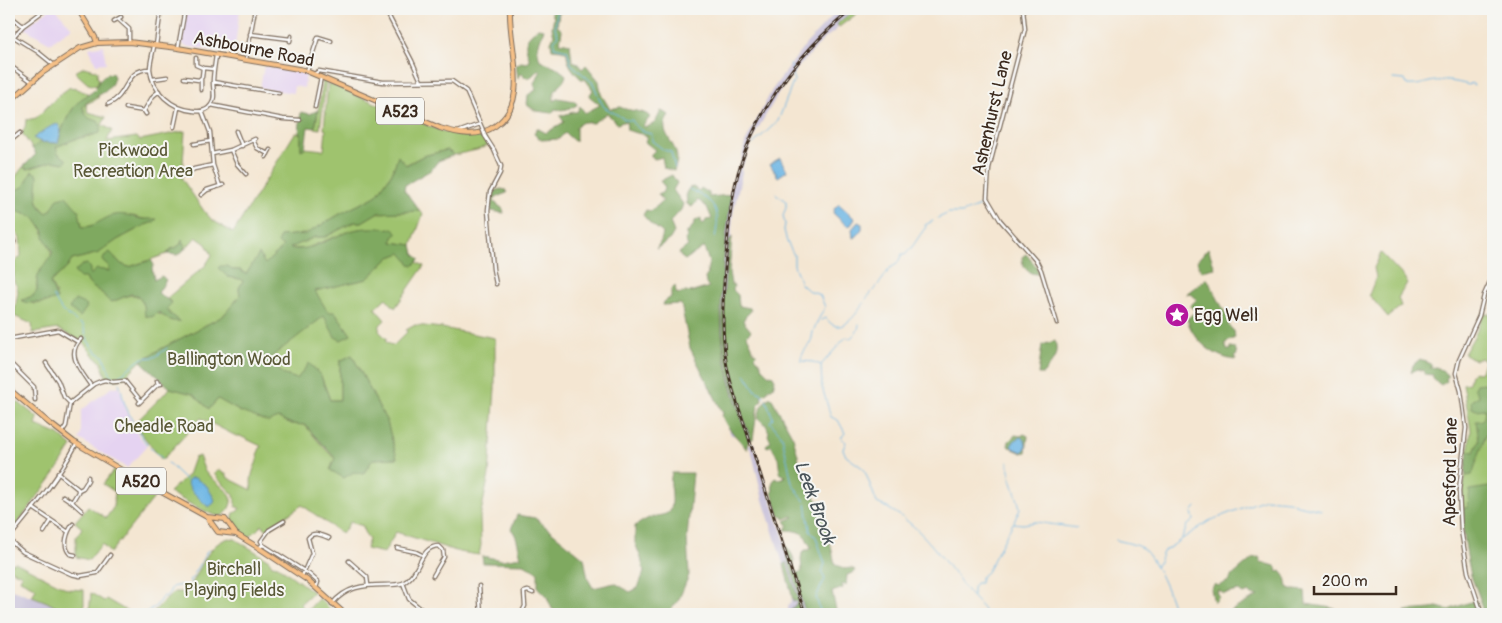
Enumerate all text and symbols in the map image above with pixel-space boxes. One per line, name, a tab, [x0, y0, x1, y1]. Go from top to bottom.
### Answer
street label: Ashbourne Road	[192, 27, 316, 72]
street label: Ashenhurst Lane	[967, 49, 1018, 178]
road number: A523	[376, 98, 424, 124]
park label: Pickwood Recreation Area	[73, 139, 193, 183]
place icon: Egg Well	[1164, 302, 1190, 328]
place label: Egg Well	[1194, 304, 1258, 327]
park label: Ballington Wood	[167, 348, 291, 371]
park label: Cheadle Road	[114, 415, 214, 438]
street label: Apesford Lane	[1438, 417, 1463, 527]
water label: Leek Brook	[789, 457, 842, 549]
road number: A520	[116, 468, 166, 494]
park label: Birchall Playing Fields	[184, 558, 284, 602]
scale bar	[1314, 563, 1397, 595]
text: 200 m	[1322, 572, 1367, 591]

